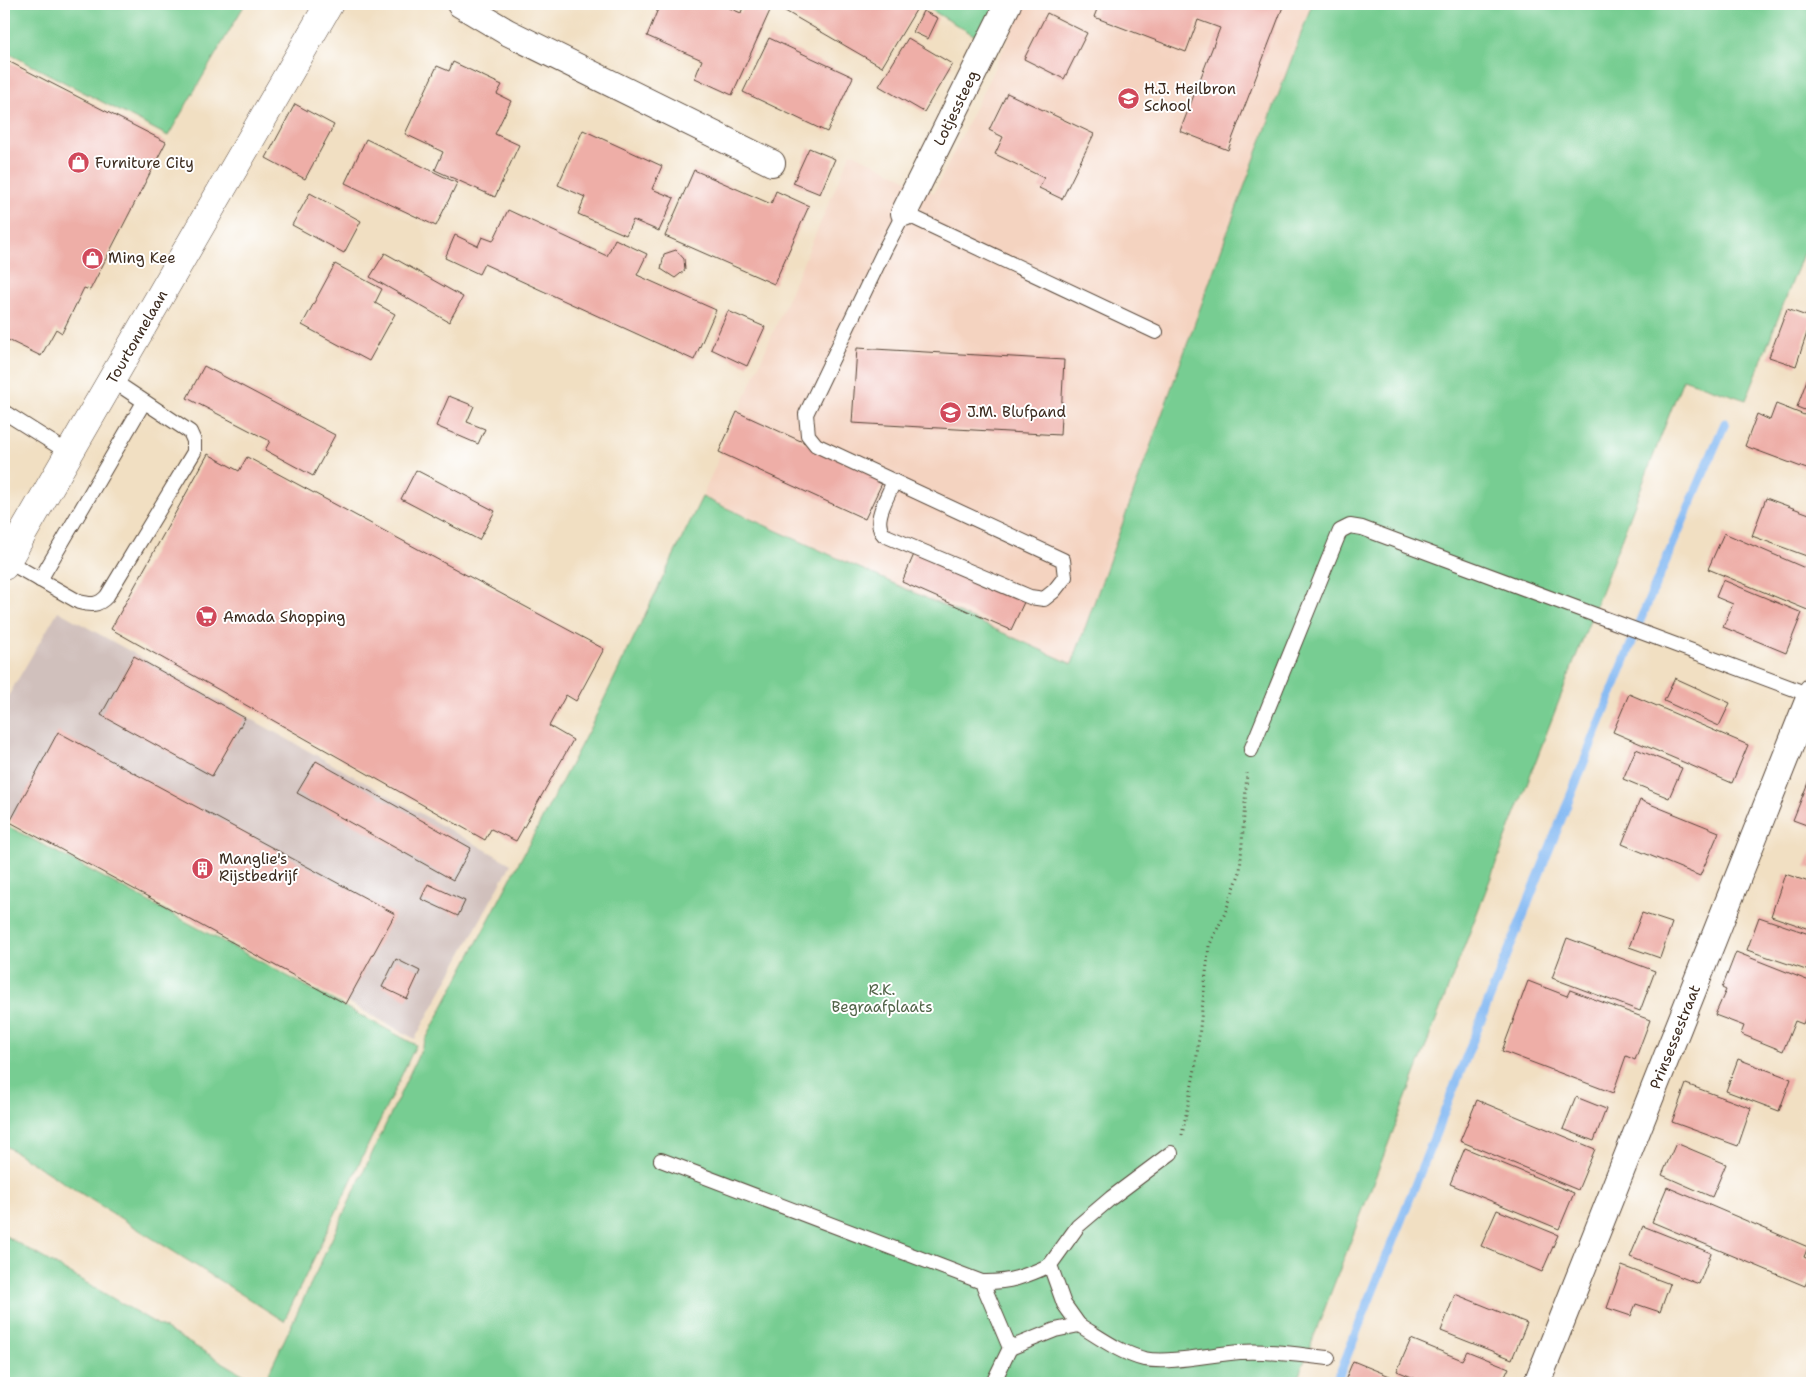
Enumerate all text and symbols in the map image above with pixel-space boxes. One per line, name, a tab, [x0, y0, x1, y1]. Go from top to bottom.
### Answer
street label: Lotjessteeg	[929, 67, 983, 149]
place label: H.J. Heilbron School	[1144, 79, 1236, 116]
school or university icon: H.J. Heilbron School	[1116, 86, 1140, 110]
shop icon: Furniture City	[67, 151, 91, 175]
place label: Furniture City	[95, 153, 194, 173]
shop icon: Ming Kee	[80, 246, 104, 270]
place label: Ming Kee	[108, 248, 176, 268]
street label: Tourtonnelaan	[102, 286, 172, 388]
school or university icon: J.M. Blufpand	[939, 400, 963, 424]
place label: J.M. Blufpand	[967, 402, 1066, 422]
supermarket icon: Amada Shopping	[195, 605, 219, 629]
place label: Amada Shopping	[223, 607, 345, 627]
place label: Manglie's Rijstbedrijf	[219, 849, 298, 886]
building icon: Manglie's Rijstbedrijf	[191, 856, 215, 880]
park label: R.K. Begraafplaats	[831, 980, 933, 1017]
street label: Prinsessestraat	[1645, 982, 1705, 1092]

